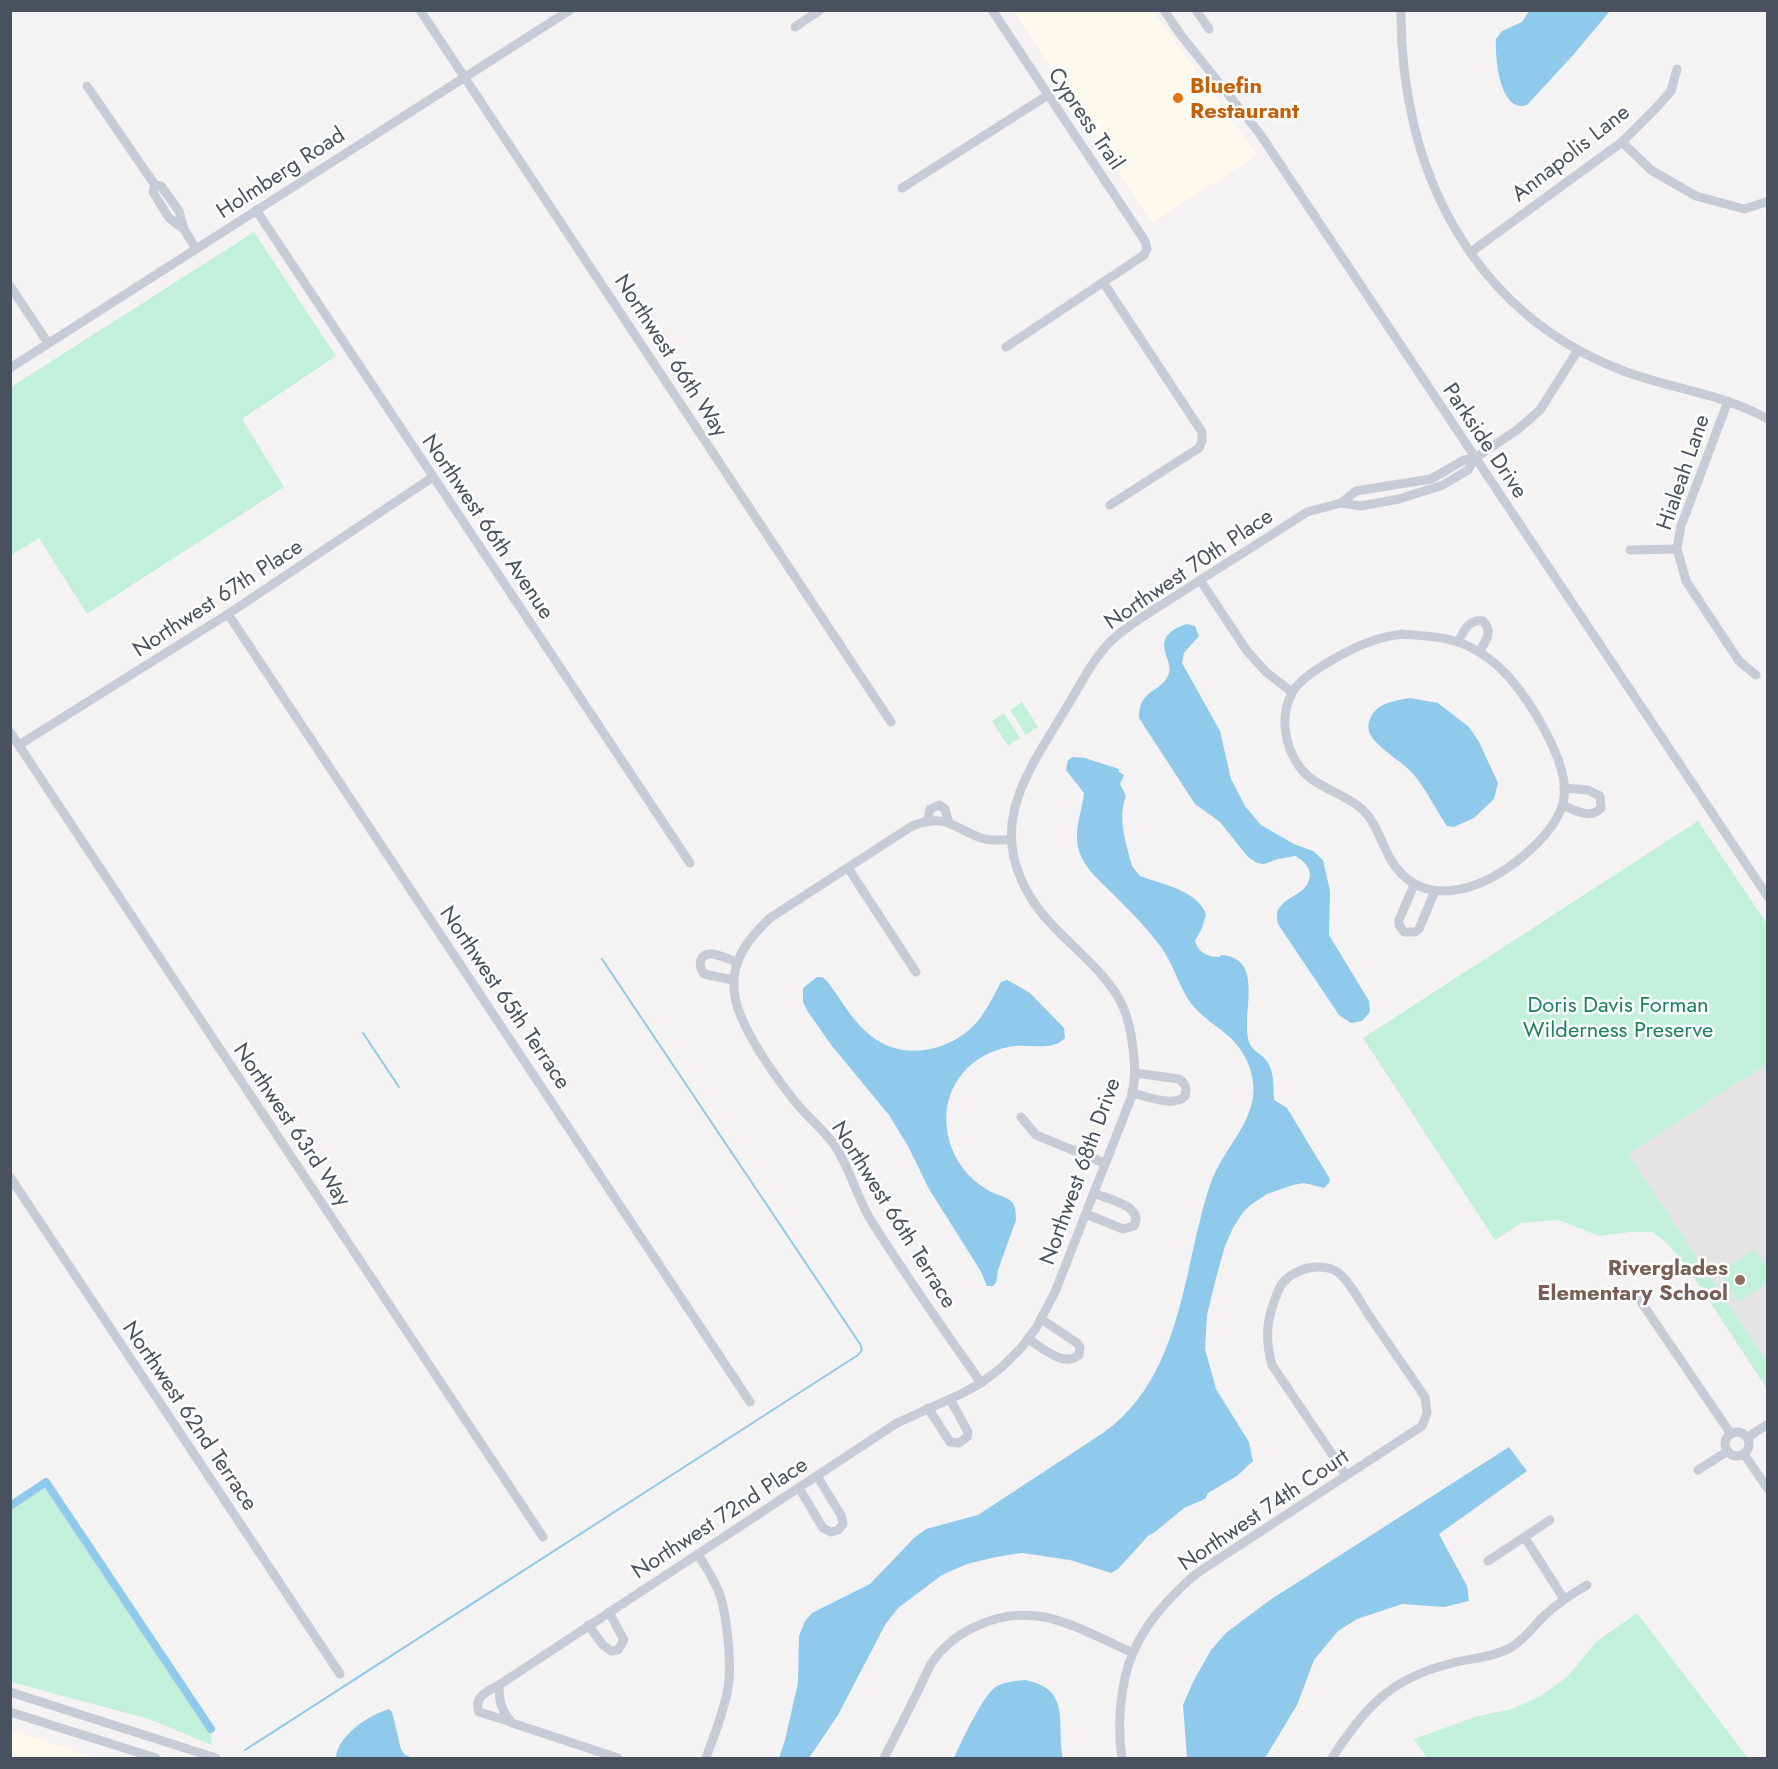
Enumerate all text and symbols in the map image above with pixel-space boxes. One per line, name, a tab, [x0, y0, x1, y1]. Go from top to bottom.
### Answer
street label: Cypress Trail	[1041, 60, 1133, 176]
place label: Bluefin Restaurant	[1190, 69, 1299, 126]
marker: Bluefin Restaurant	[1171, 91, 1185, 105]
street label: Annapolis Lane	[1504, 96, 1636, 208]
street label: Holmberg Road	[209, 118, 351, 226]
street label: Northwest 66th Way	[607, 267, 737, 443]
street label: Parkside Drive	[1436, 376, 1536, 504]
street label: Hialeah Lane	[1647, 410, 1717, 534]
street label: Northwest 66th Avenue	[415, 427, 563, 625]
street label: Northwest 70th Place	[1097, 499, 1279, 637]
street label: Northwest 67th Place	[126, 530, 308, 664]
street label: Northwest 65th Terrace	[432, 899, 580, 1095]
park label: Doris Davis Forman Wilderness Preserve	[1523, 988, 1713, 1045]
street label: Northwest 63rd Way	[226, 1036, 360, 1212]
street label: Northwest 68th Drive	[1030, 1073, 1128, 1269]
street label: Northwest 66th Terrace	[824, 1114, 966, 1314]
place label: Riverglades Elementary School	[1537, 1251, 1728, 1308]
marker: Riverglades Elementary School	[1733, 1273, 1747, 1287]
street label: Northwest 62nd Terrace	[115, 1314, 267, 1516]
street label: Northwest 74th Court	[1171, 1440, 1355, 1578]
street label: Northwest 72nd Place	[625, 1448, 813, 1586]

